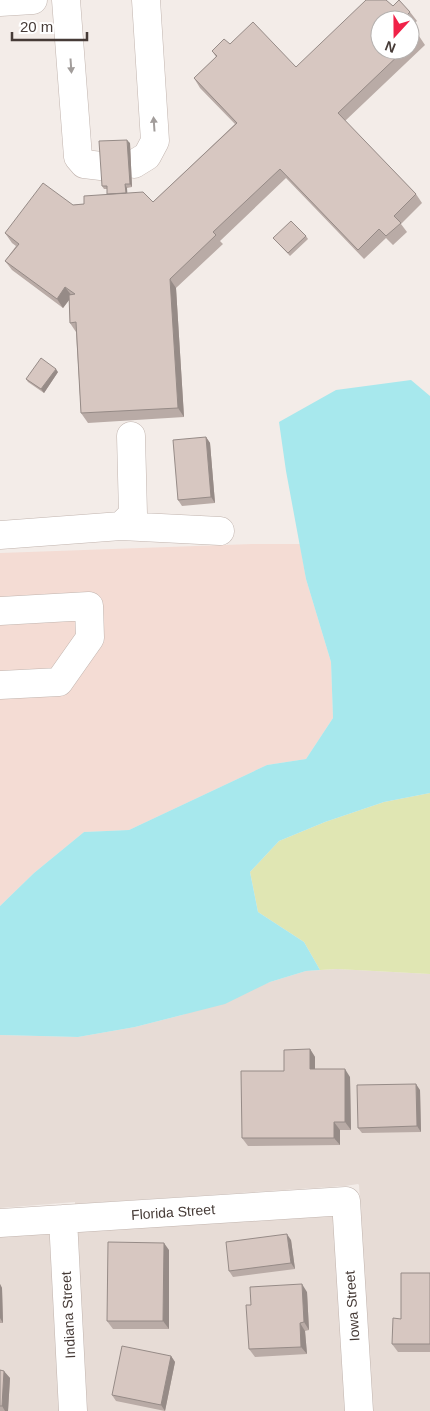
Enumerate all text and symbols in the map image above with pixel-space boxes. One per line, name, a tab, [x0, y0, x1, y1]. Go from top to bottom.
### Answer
scale bar	[12, 10, 88, 42]
north arrow	[370, 10, 420, 60]
text: 20 m	[20, 18, 53, 35]
text: N	[383, 38, 398, 56]
one-way arrow	[67, 58, 75, 74]
one-way arrow	[149, 116, 157, 132]
street label: Florida Street	[131, 1201, 216, 1223]
street label: Iowa Street	[342, 1270, 362, 1342]
street label: Indiana Street	[58, 1271, 78, 1359]

